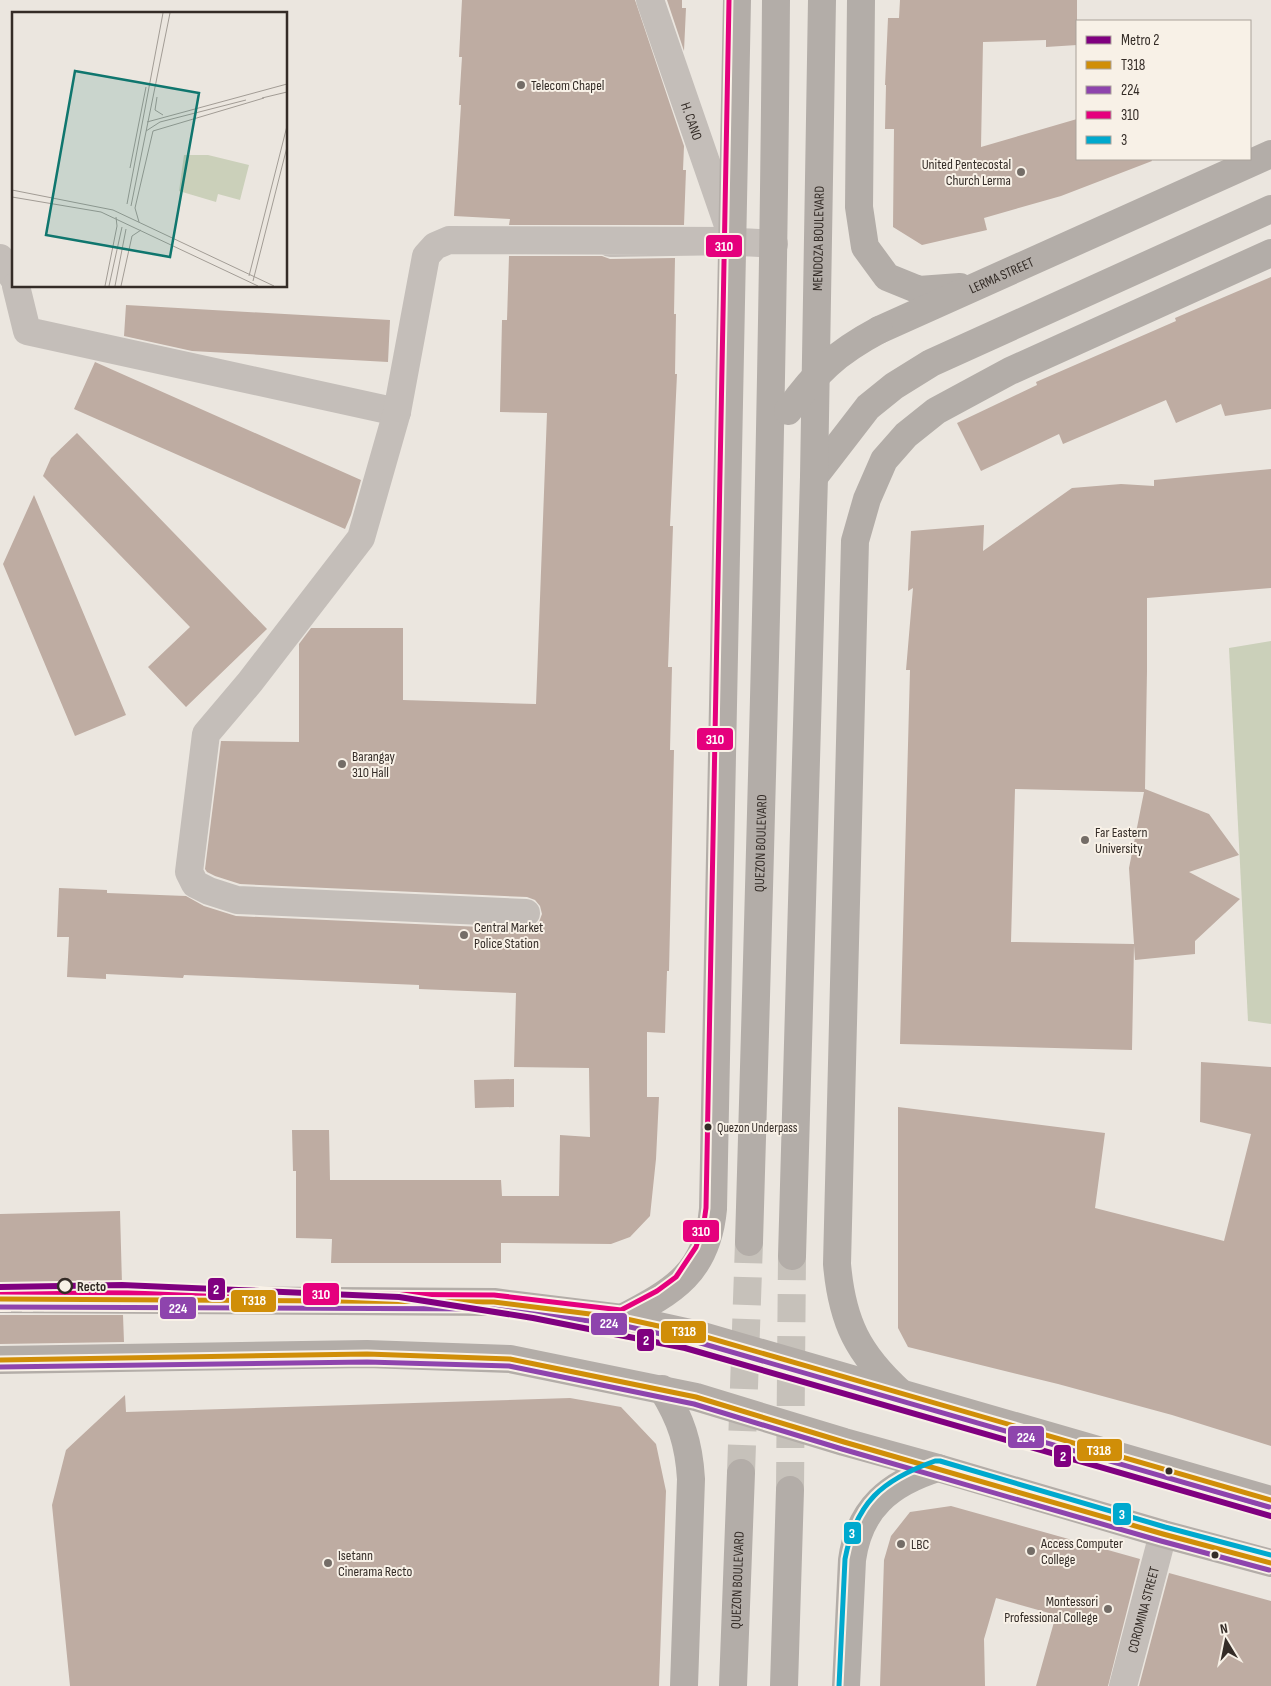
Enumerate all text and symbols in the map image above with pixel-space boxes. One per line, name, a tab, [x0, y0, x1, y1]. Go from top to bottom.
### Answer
inset map	[12, 12, 288, 288]
legend	[1076, 20, 1251, 160]
text: Metro 2	[1121, 31, 1159, 50]
text: T318	[1121, 56, 1145, 75]
place label: Telecom Chapel	[531, 77, 604, 94]
marker: Telecom Chapel	[515, 79, 527, 91]
text: 224	[1121, 81, 1140, 100]
street label: H. CANO	[677, 100, 706, 142]
text: 310	[1121, 106, 1139, 125]
text: 3	[1121, 131, 1127, 150]
place label: United Pentecostal Church Lerma	[922, 156, 1011, 189]
marker: United Pentecostal Church Lerma	[1015, 166, 1027, 178]
street label: MENDOZA BOULEVARD	[809, 185, 828, 291]
line badge: 310	[705, 234, 743, 258]
text: 310	[715, 238, 734, 255]
street label: LERMA STREET	[966, 253, 1037, 298]
line badge: 310	[696, 727, 734, 751]
text: 310	[706, 731, 725, 748]
place label: Barangay 310 Hall	[352, 748, 396, 781]
marker: Barangay 310 Hall	[336, 758, 348, 770]
street label: QUEZON BOULEVARD	[751, 794, 771, 892]
place label: Far Eastern University	[1095, 824, 1147, 857]
marker: Far Eastern University	[1079, 834, 1091, 846]
place label: Central Market Police Station	[474, 919, 543, 952]
marker: Central Market Police Station	[458, 929, 470, 941]
place label: Quezon Underpass	[717, 1120, 798, 1136]
marker: Quezon Underpass	[703, 1122, 713, 1132]
line badge: 310	[682, 1219, 720, 1243]
text: 310	[692, 1223, 711, 1240]
line badge: 2	[207, 1277, 226, 1301]
marker: Recto	[57, 1278, 73, 1294]
place label: Recto	[77, 1278, 106, 1295]
text: 2	[213, 1281, 219, 1298]
line badge: 310	[302, 1282, 340, 1306]
text: 310	[312, 1286, 331, 1303]
line badge: T318	[230, 1289, 277, 1313]
text: T318	[242, 1292, 267, 1309]
line badge: 224	[159, 1296, 197, 1320]
text: 224	[169, 1300, 188, 1317]
line badge: 224	[590, 1312, 628, 1336]
text: 224	[600, 1315, 619, 1332]
line badge: T318	[660, 1320, 707, 1344]
text: T318	[672, 1323, 697, 1340]
line badge: 2	[636, 1328, 655, 1352]
text: 2	[643, 1332, 649, 1349]
line badge: 224	[1007, 1425, 1045, 1449]
text: 224	[1017, 1429, 1036, 1446]
line badge: T318	[1076, 1438, 1123, 1462]
text: T318	[1087, 1442, 1112, 1459]
line badge: 2	[1053, 1444, 1072, 1468]
text: 2	[1060, 1448, 1066, 1465]
unlabelled marker	[1164, 1466, 1174, 1476]
line badge: 3	[1112, 1502, 1132, 1526]
text: 3	[1119, 1506, 1125, 1523]
line badge: 3	[843, 1521, 862, 1545]
text: 3	[849, 1525, 855, 1542]
street label: QUEZON BOULEVARD	[727, 1531, 748, 1629]
place label: Access Computer College	[1040, 1535, 1123, 1568]
place label: LBC	[911, 1536, 929, 1553]
marker: LBC	[895, 1538, 907, 1550]
marker: Access Computer College	[1025, 1545, 1037, 1557]
place label: Isetann Cinerama Recto	[338, 1547, 412, 1580]
unlabelled marker	[1210, 1550, 1220, 1560]
marker: Isetann Cinerama Recto	[322, 1557, 334, 1569]
street label: COROMINA STREET	[1124, 1564, 1163, 1655]
place label: Montessori Professional College	[1004, 1593, 1098, 1626]
marker: Montessori Professional College	[1102, 1603, 1114, 1615]
north arrow	[1201, 1616, 1251, 1666]
text: N	[1219, 1620, 1229, 1638]

